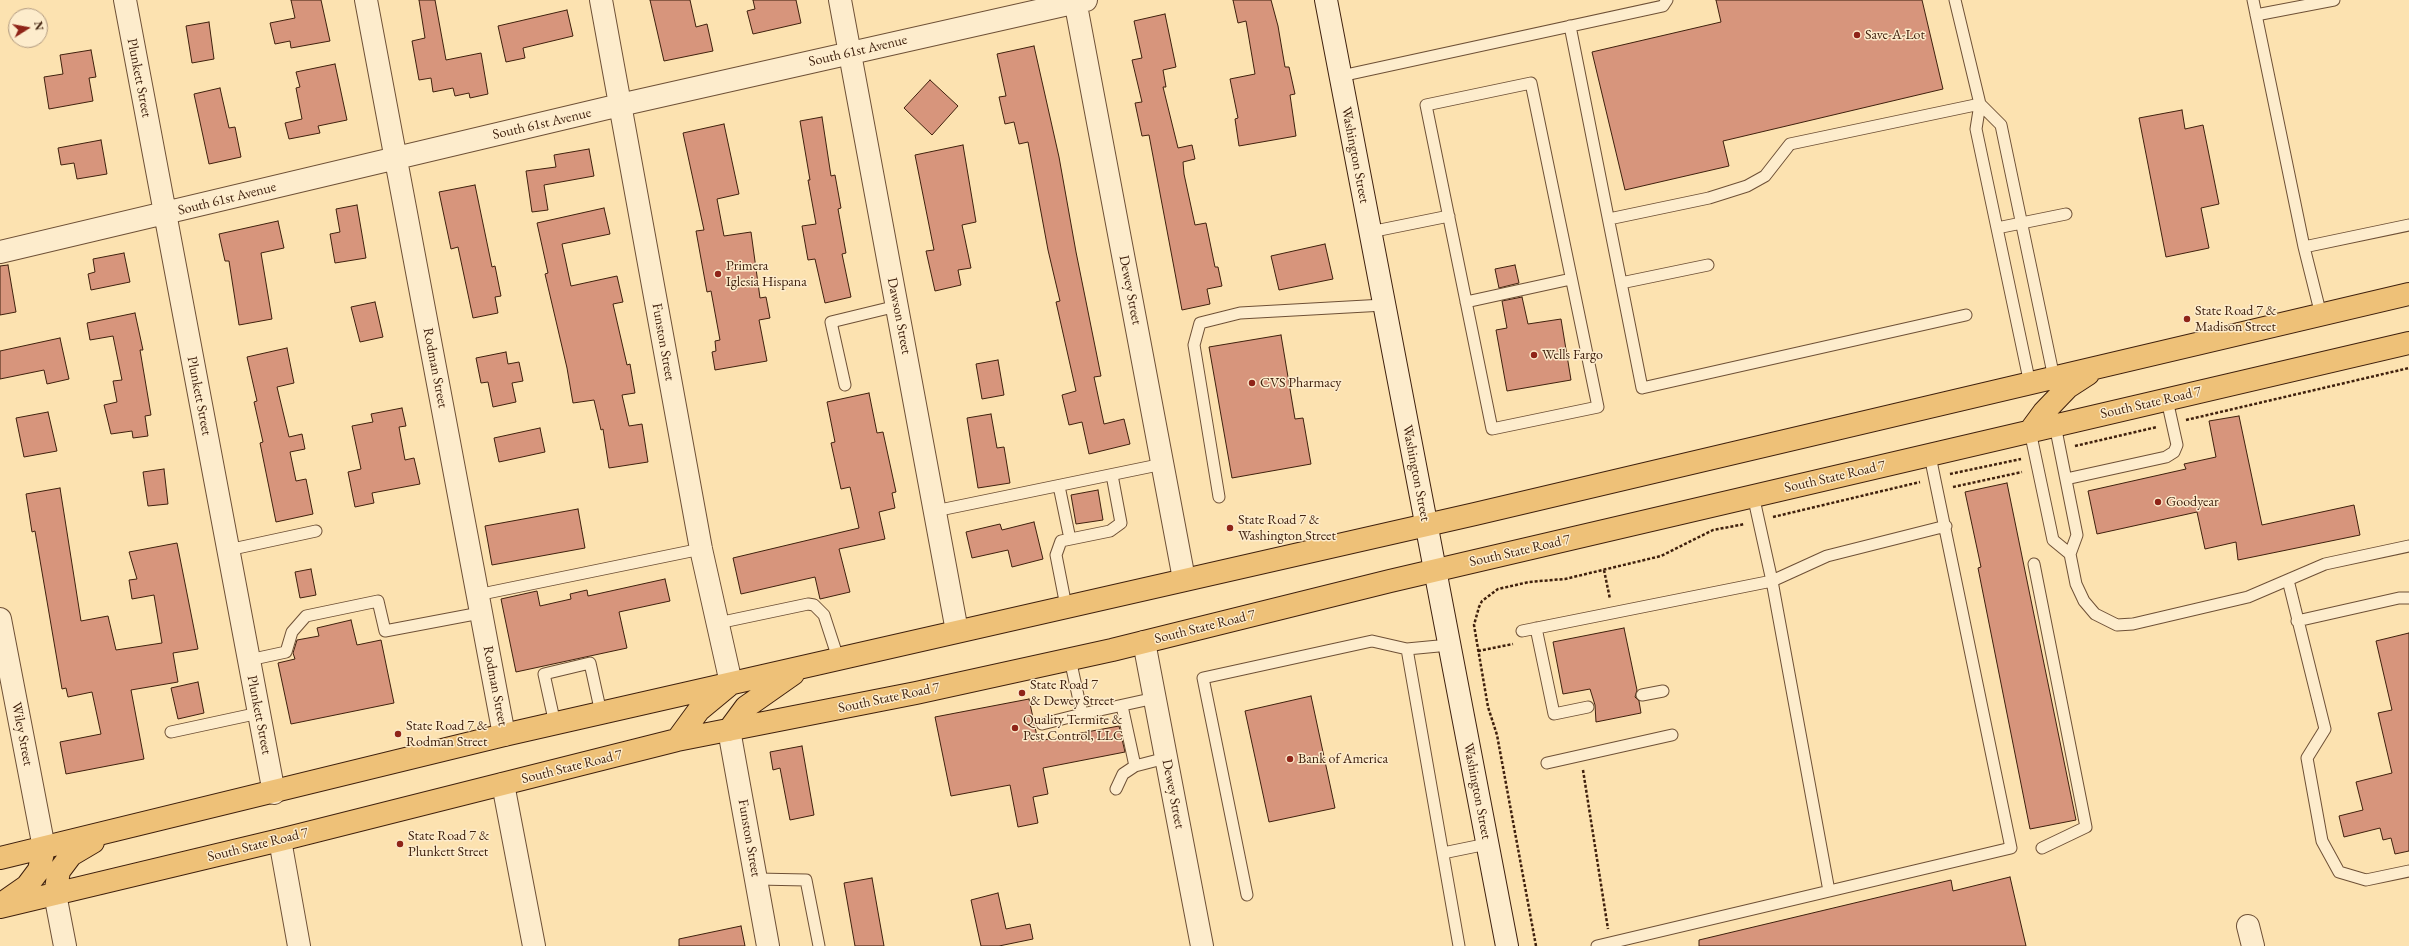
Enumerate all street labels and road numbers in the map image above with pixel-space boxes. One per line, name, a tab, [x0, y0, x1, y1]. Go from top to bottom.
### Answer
street label: South 61st Avenue	[807, 32, 909, 70]
street label: Plunkett Street	[123, 37, 155, 119]
street label: South 61st Avenue	[491, 105, 593, 143]
street label: Washington Street	[1337, 105, 1373, 205]
street label: South 61st Avenue	[176, 179, 278, 219]
street label: Dewey Street	[1115, 254, 1145, 326]
street label: Dawson Street	[883, 276, 915, 356]
street label: Funston Street	[648, 302, 678, 382]
street label: Rodman Street	[419, 326, 451, 410]
street label: Plunkett Street	[183, 355, 215, 437]
street label: South State Road 7	[2099, 383, 2203, 423]
street label: Washington Street	[1398, 423, 1434, 523]
street label: South State Road 7	[1783, 457, 1887, 497]
street label: South State Road 7	[1468, 531, 1572, 571]
street label: South State Road 7	[1153, 606, 1257, 648]
street label: Rodman Street	[479, 644, 511, 728]
street label: Plunkett Street	[243, 674, 275, 756]
street label: South State Road 7	[837, 679, 941, 717]
street label: Wiley Street	[8, 701, 36, 767]
street label: Washington Street	[1459, 741, 1495, 841]
street label: South State Road 7	[520, 746, 624, 788]
street label: Dewey Street	[1158, 758, 1188, 830]
street label: Funston Street	[734, 798, 764, 878]
street label: South State Road 7	[206, 824, 310, 866]

